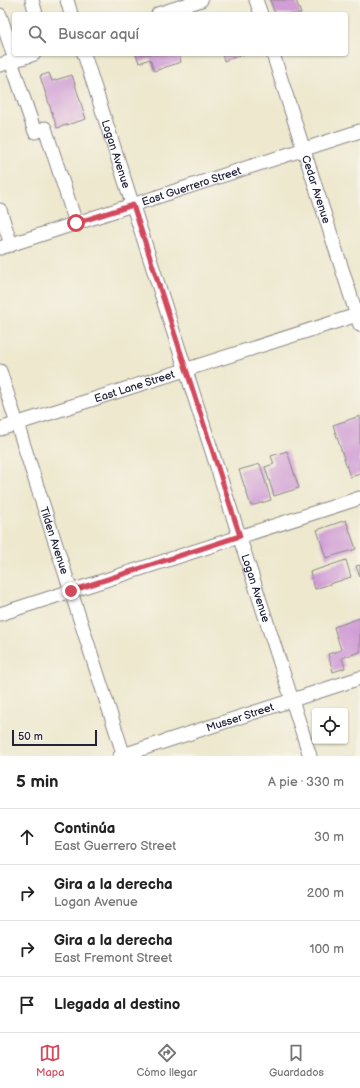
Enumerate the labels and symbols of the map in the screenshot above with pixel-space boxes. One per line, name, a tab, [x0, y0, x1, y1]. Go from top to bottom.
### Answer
street label: Logan Avenue	[99, 118, 133, 190]
street label: Cedar Avenue	[299, 154, 333, 226]
street label: East Guerrero Street	[140, 164, 243, 209]
route start	[67, 214, 85, 232]
street label: East Lane Street	[93, 368, 177, 405]
street label: Tilden Avenue	[37, 505, 71, 576]
street label: Logan Avenue	[238, 552, 273, 624]
route end	[62, 582, 80, 600]
street label: Musser Street	[205, 700, 276, 735]
scale bar	[12, 728, 97, 747]

